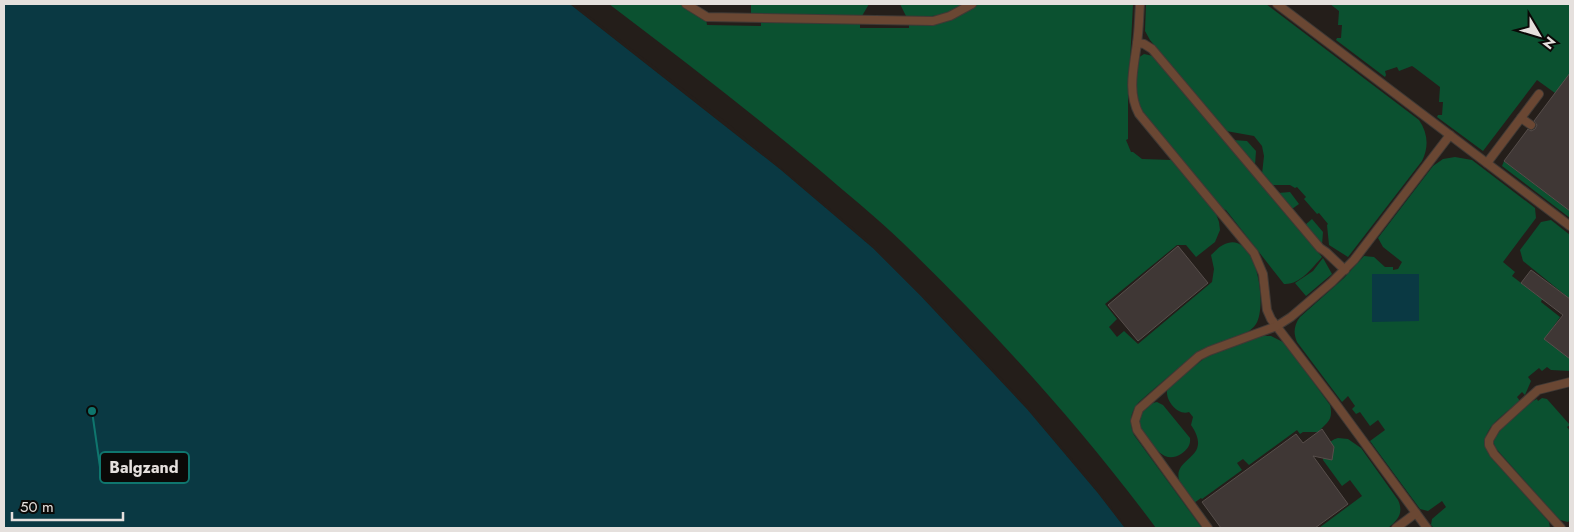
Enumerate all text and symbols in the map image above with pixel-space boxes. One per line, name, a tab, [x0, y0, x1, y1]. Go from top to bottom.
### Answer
north arrow	[1514, 10, 1564, 60]
text: N	[1538, 32, 1561, 54]
callout: Balgzand	[100, 452, 189, 483]
text: Balgzand	[109, 456, 179, 479]
scale bar	[12, 490, 124, 522]
text: 50 m	[20, 496, 54, 518]

